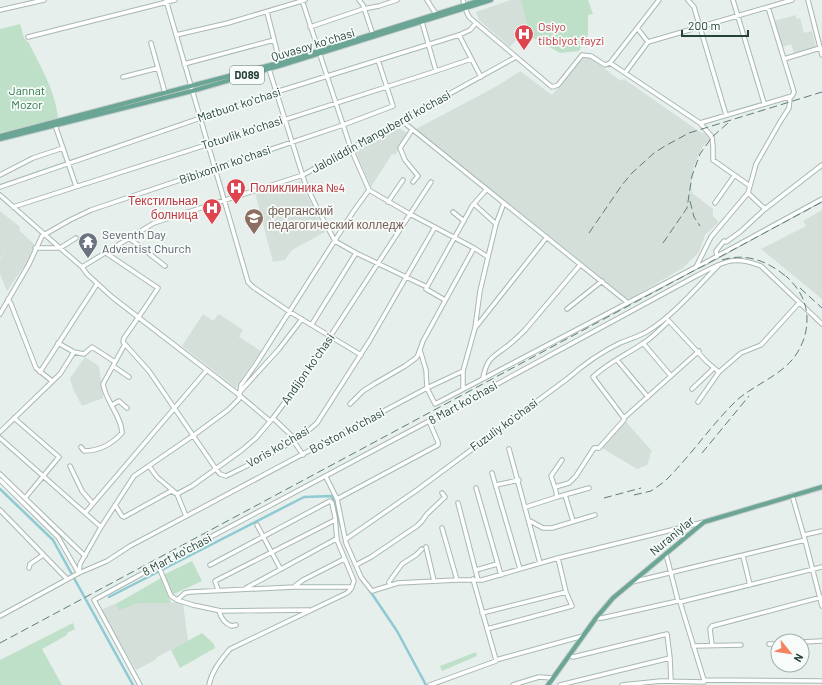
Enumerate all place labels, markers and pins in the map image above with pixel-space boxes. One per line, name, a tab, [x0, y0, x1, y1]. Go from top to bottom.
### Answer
place label: Osiyo tibbiyot fayzi	[538, 19, 604, 47]
hospital icon: Osiyo tibbiyot fayzi	[513, 23, 535, 51]
hospital icon: Поликлиника №4	[225, 177, 247, 205]
place label: Поликлиника №4	[250, 180, 345, 194]
place label: Текстильная болница	[128, 193, 198, 222]
hospital icon: Текстильная болница	[201, 197, 223, 225]
place label: ферганский педагогический колледж	[268, 203, 404, 232]
school or university icon: ферганский педагогический колледж	[243, 207, 265, 235]
place label: Seventh Day Adventist Church	[102, 227, 191, 255]
temple icon: Seventh Day Adventist Church	[77, 231, 99, 259]

